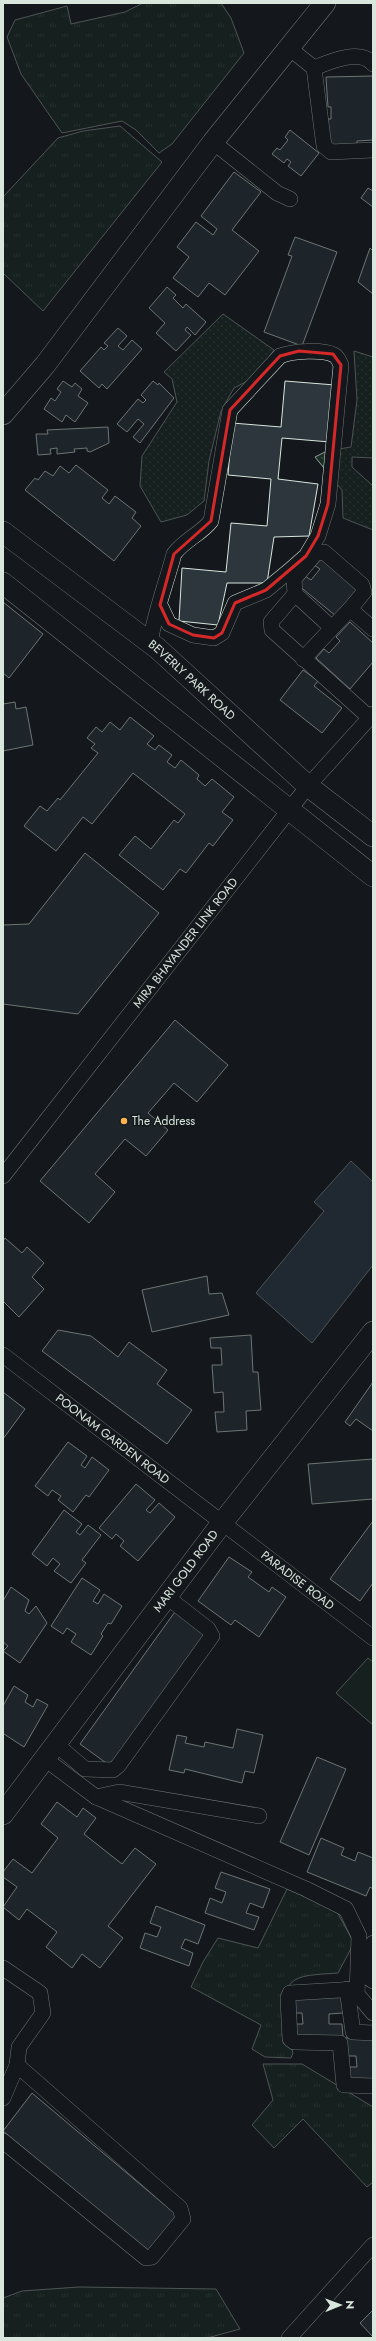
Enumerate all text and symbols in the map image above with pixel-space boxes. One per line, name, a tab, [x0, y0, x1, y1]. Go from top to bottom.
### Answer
street label: BEVERLY PARK ROAD	[144, 635, 239, 724]
street label: MIRA BHAYANDER LINK ROAD	[129, 874, 242, 1012]
place label: The Address	[132, 1112, 195, 1130]
marker: The Address	[119, 1116, 129, 1126]
street label: POONAM GARDEN ROAD	[52, 1389, 173, 1488]
street label: MARI GOLD ROAD	[149, 1526, 223, 1616]
street label: PARADISE ROAD	[257, 1546, 338, 1614]
north arrow	[320, 2285, 360, 2325]
text: N	[342, 2300, 358, 2309]

